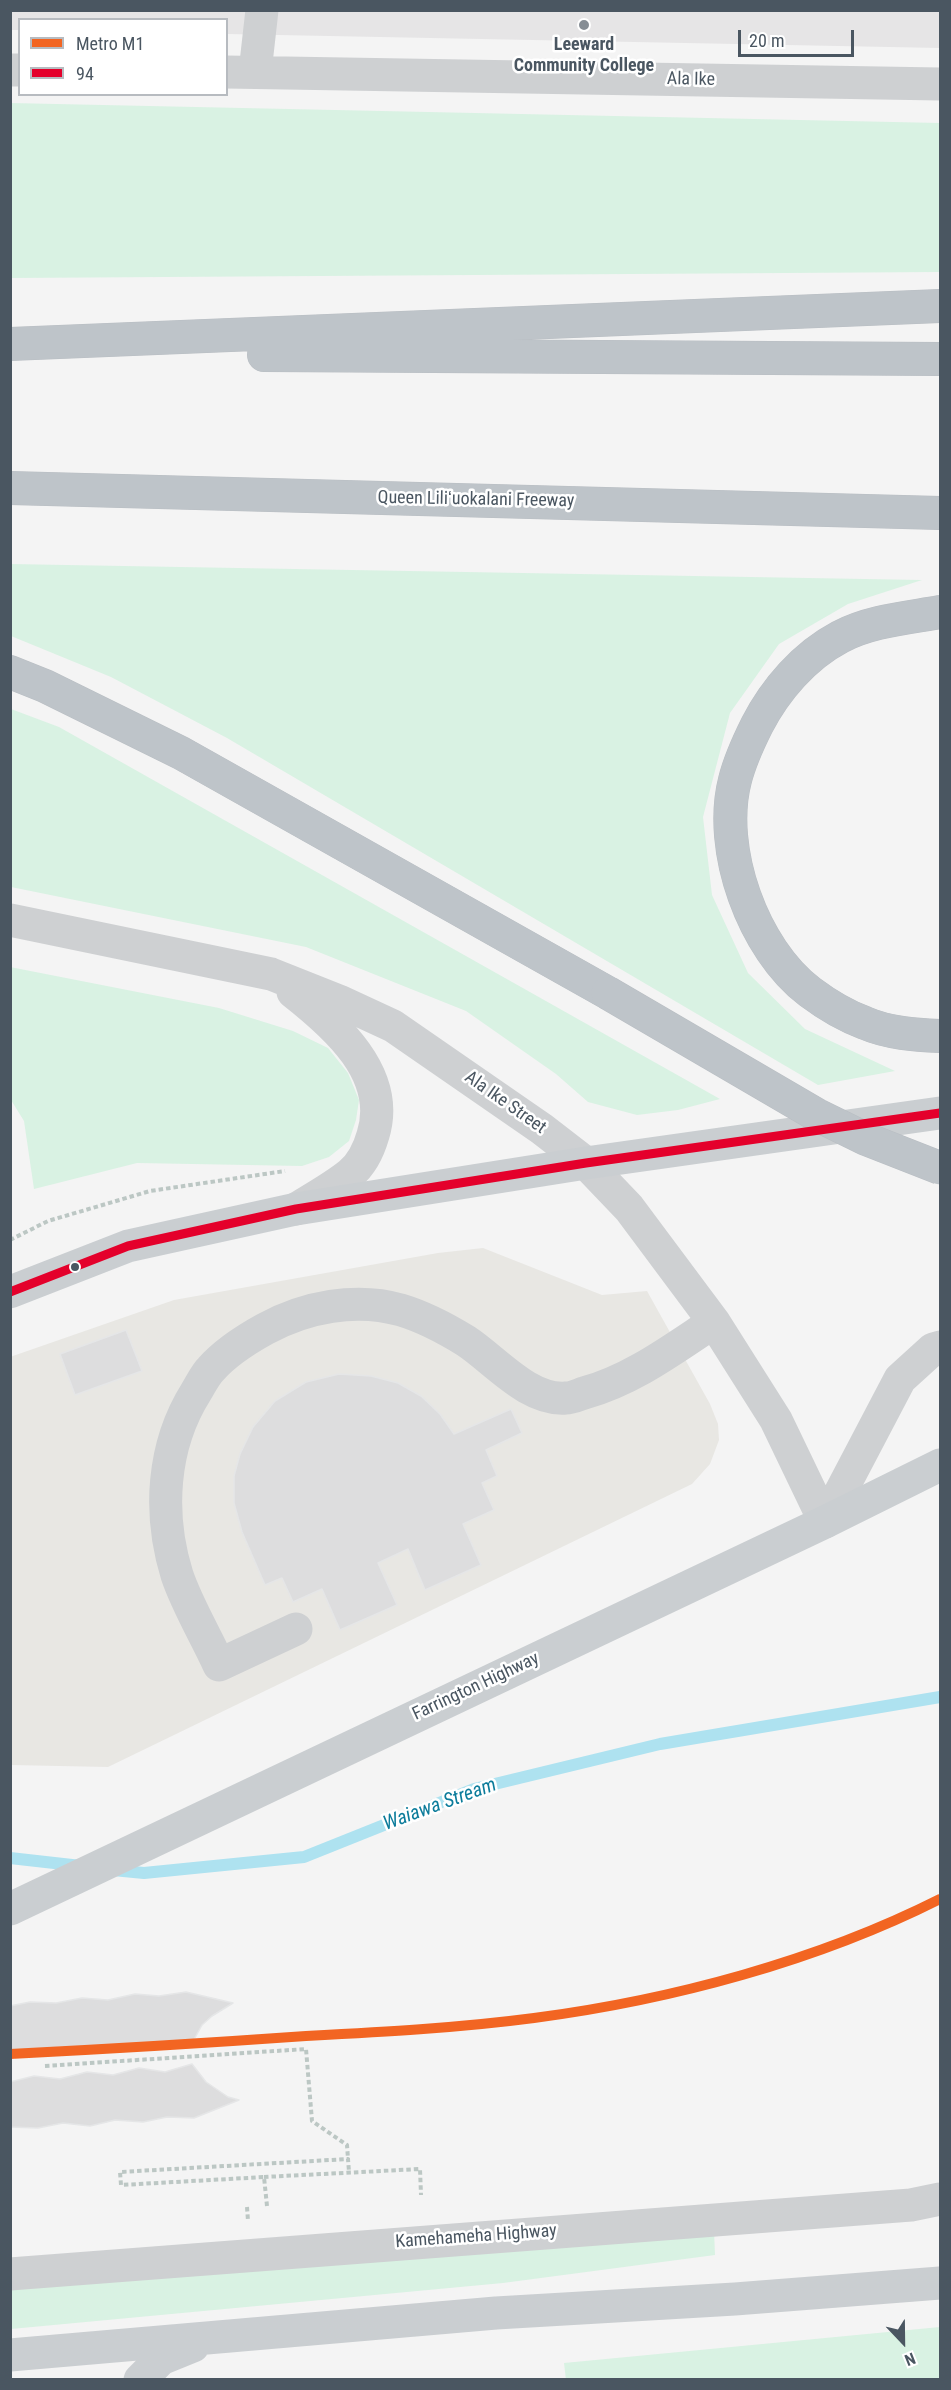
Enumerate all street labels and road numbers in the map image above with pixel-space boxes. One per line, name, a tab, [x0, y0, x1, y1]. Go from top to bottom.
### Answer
street label: Ala Ike	[667, 69, 715, 91]
street label: Queen Liliʻuokalani Freeway	[377, 487, 575, 513]
street label: Ala Ike Street	[460, 1067, 550, 1139]
street label: Farrington Highway	[409, 1648, 543, 1726]
street label: Kamehameha Highway	[395, 2221, 557, 2253]

